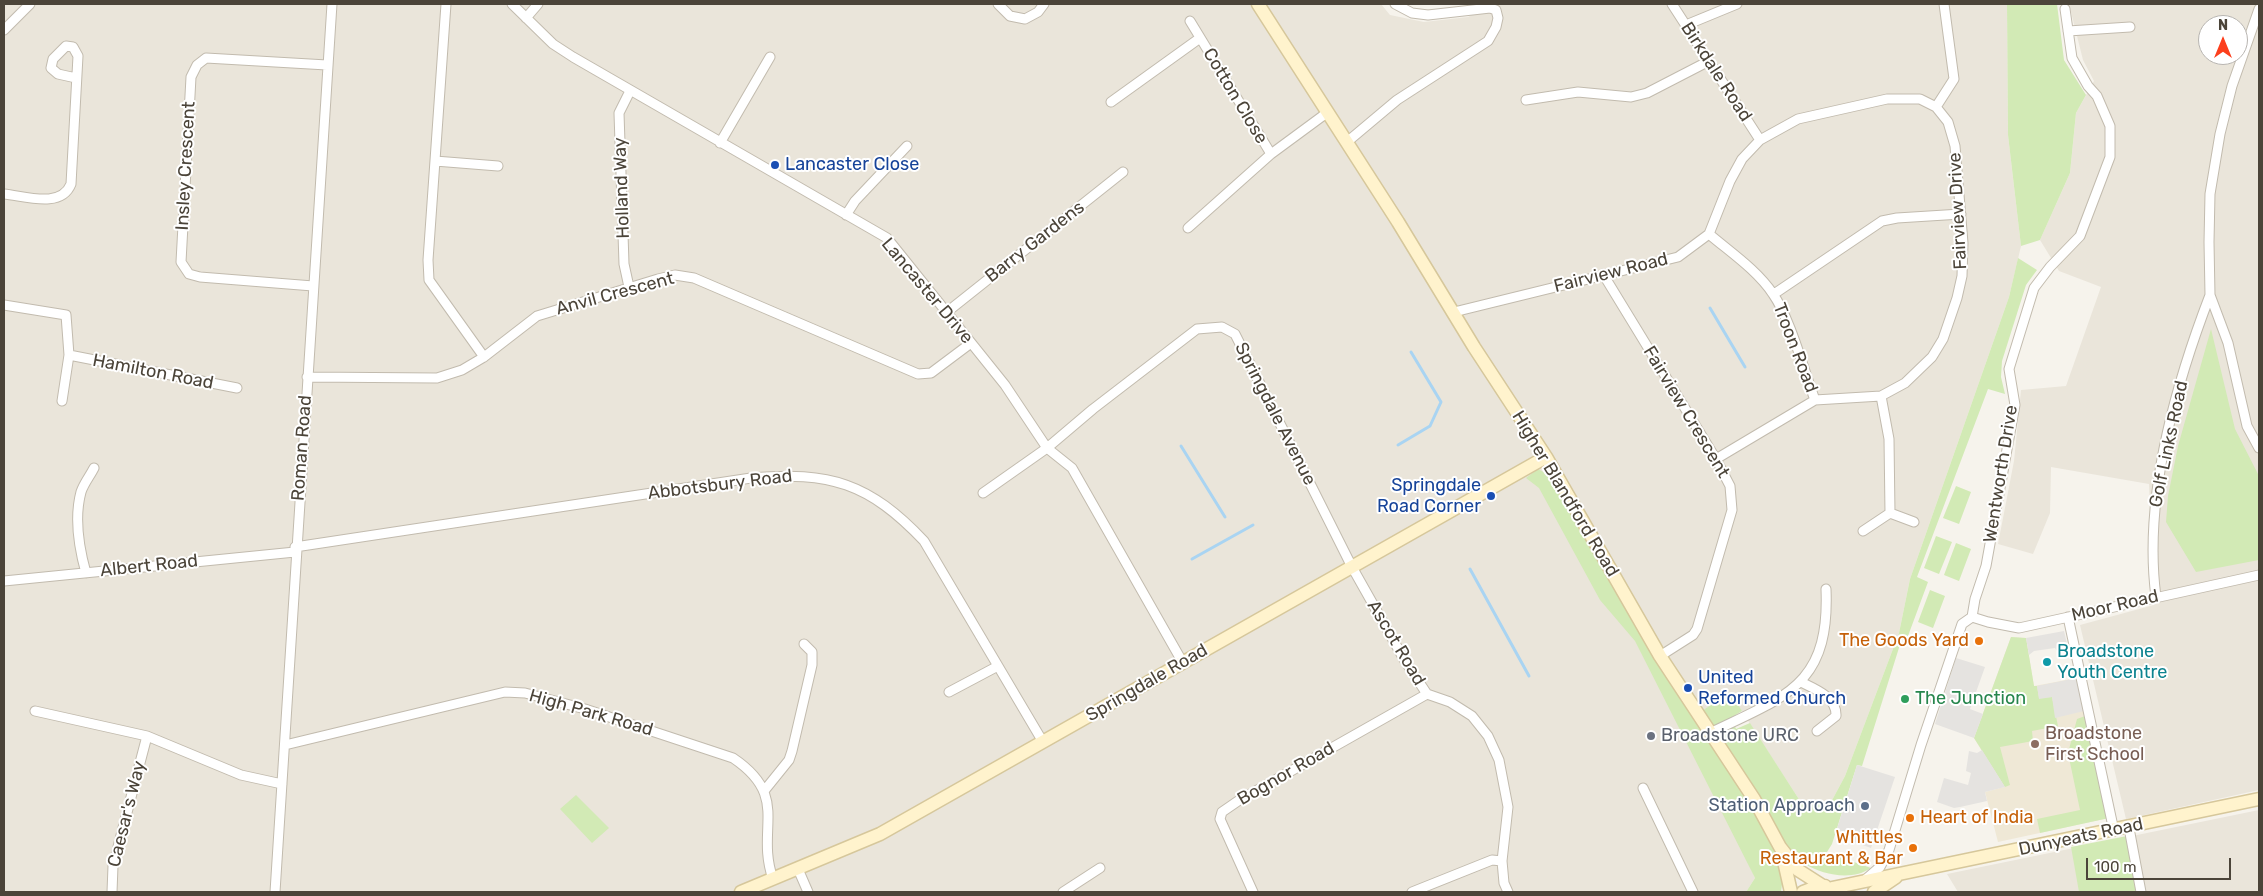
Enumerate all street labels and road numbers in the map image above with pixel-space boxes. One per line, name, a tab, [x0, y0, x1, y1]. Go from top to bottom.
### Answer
street label: Birkdale Road	[1676, 18, 1756, 126]
street label: Cotton Close	[1198, 44, 1272, 148]
street label: Insley Crescent	[172, 101, 200, 231]
street label: Holland Way	[609, 137, 635, 239]
street label: Fairview Drive	[1944, 152, 1972, 270]
street label: Barry Gardens	[981, 197, 1089, 287]
street label: Lancaster Drive	[876, 234, 978, 348]
street label: Fairview Road	[1552, 248, 1670, 298]
street label: Anvil Crescent	[553, 268, 677, 320]
street label: Troon Road	[1768, 300, 1822, 396]
street label: Springdale Avenue	[1230, 339, 1320, 489]
street label: Fairview Crescent	[1638, 342, 1734, 482]
street label: Hamilton Road	[91, 350, 215, 394]
street label: Golf Links Road	[2145, 379, 2193, 509]
street label: Roman Road	[288, 394, 316, 502]
street label: Wentworth Drive	[1979, 404, 2023, 544]
street label: Higher Blandford Road	[1507, 407, 1623, 581]
street label: Abbotsbury Road	[647, 465, 793, 505]
street label: Albert Road	[99, 550, 199, 582]
street label: Moor Road	[2069, 585, 2161, 627]
street label: Ascot Road	[1362, 596, 1430, 690]
street label: Springdale Road	[1082, 639, 1212, 727]
street label: High Park Road	[527, 685, 655, 741]
street label: Bognor Road	[1234, 738, 1338, 810]
street label: Caesar's Way	[103, 759, 151, 869]
street label: Dunyeats Road	[2017, 813, 2145, 861]

